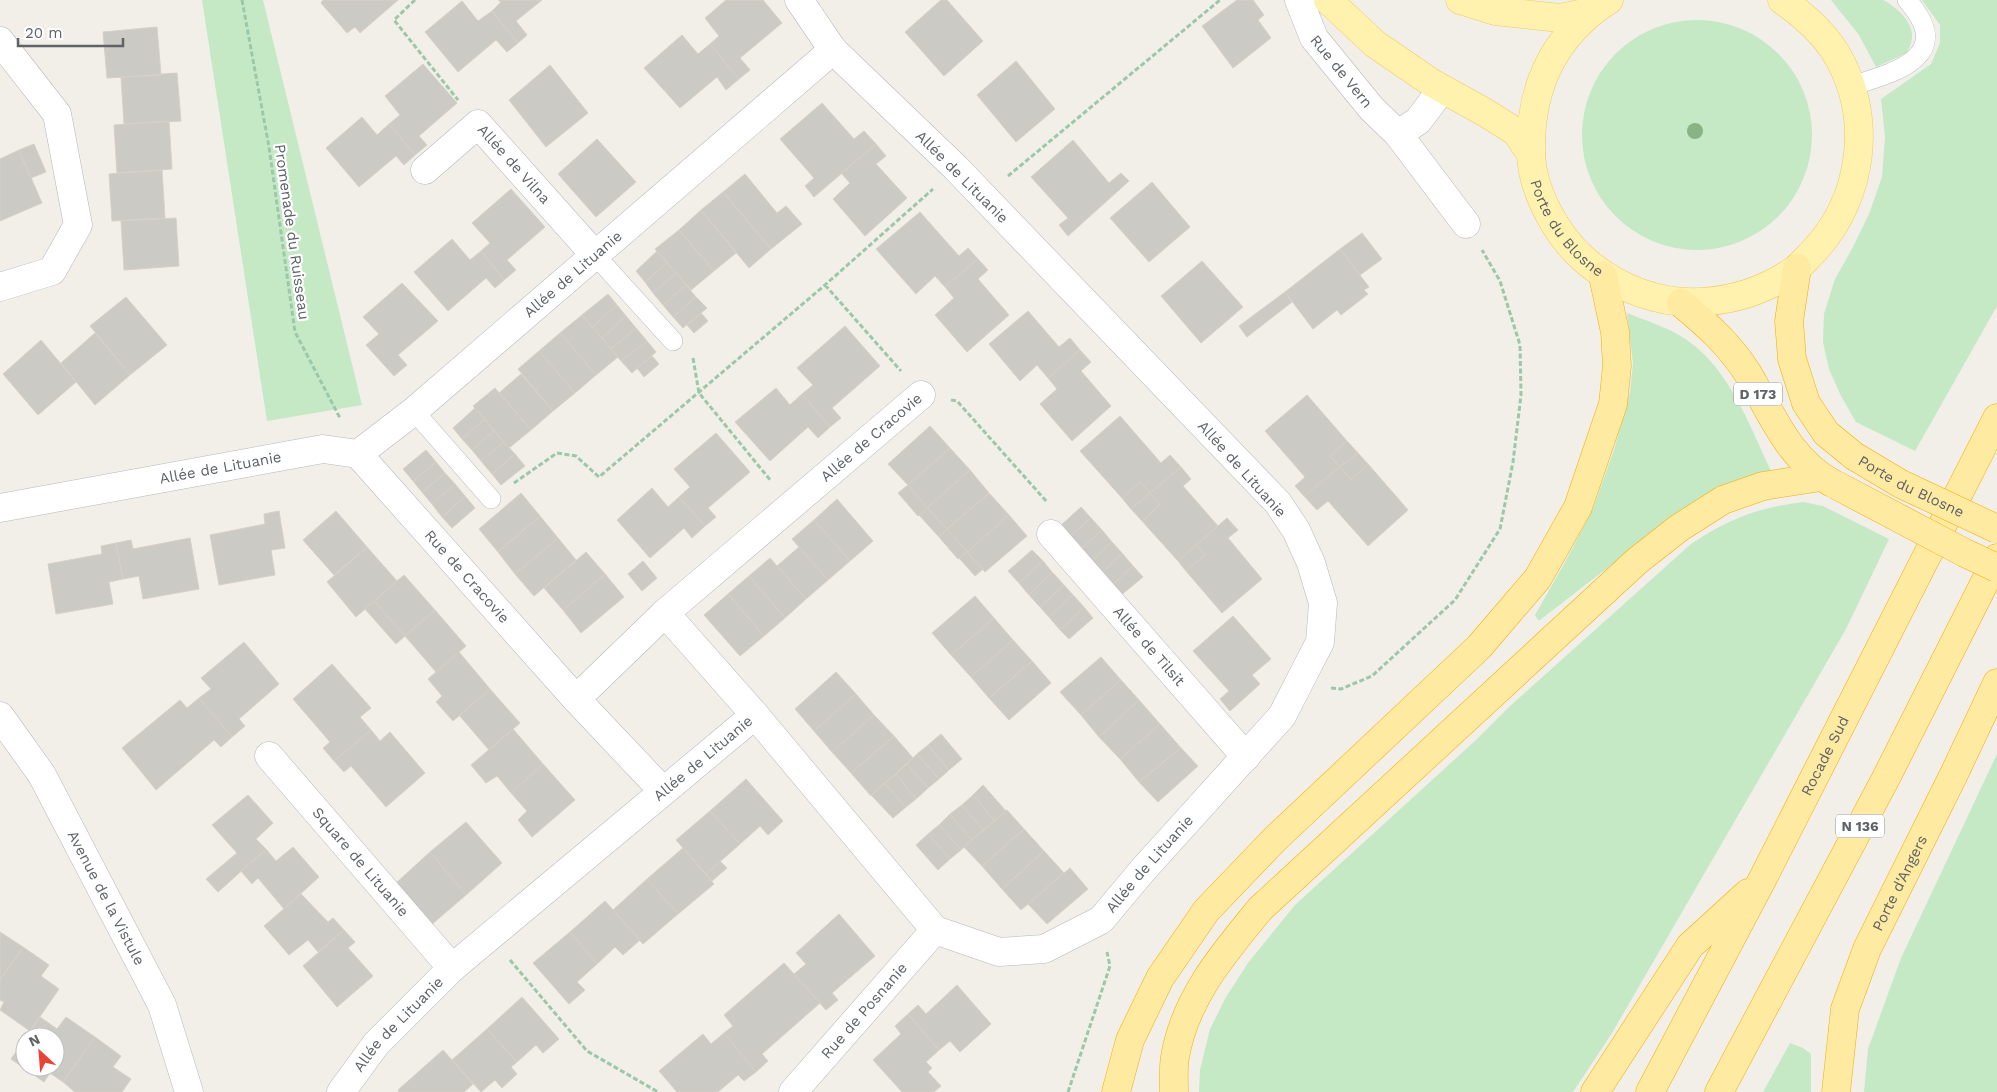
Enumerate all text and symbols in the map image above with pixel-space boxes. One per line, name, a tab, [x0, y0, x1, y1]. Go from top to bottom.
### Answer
scale bar	[18, 15, 122, 47]
text: 20 m	[25, 24, 63, 42]
street label: Rue de Vern	[1306, 31, 1376, 111]
street label: Allée de Vilna	[474, 121, 554, 208]
street label: Allée de Lituanie	[912, 127, 1012, 227]
street label: Promenade du Ruisseau	[271, 143, 313, 321]
street label: Porte du Blosne	[1526, 177, 1607, 281]
street label: Allée de Lituanie	[520, 227, 626, 321]
road number: D 173	[1734, 382, 1782, 406]
street label: Allée de Cracovie	[817, 389, 926, 485]
street label: Allée de Lituanie	[1194, 417, 1290, 521]
street label: Allée de Lituanie	[158, 448, 283, 488]
street label: Porte du Blosne	[1855, 452, 1967, 521]
street label: Rue de Cracovie	[421, 526, 513, 627]
street label: Allée de Tilsit	[1109, 603, 1189, 690]
street label: Allée de Lituanie	[650, 712, 756, 805]
street label: Rocade Sud	[1797, 713, 1853, 799]
street label: Square de Lituanie	[308, 804, 413, 920]
street label: Allée de Lituanie	[1102, 812, 1197, 916]
road number: N 136	[1836, 814, 1884, 838]
street label: Avenue de la Vistule	[64, 828, 149, 968]
street label: Porte d'Angers	[1868, 832, 1931, 934]
street label: Rue de Posnanie	[817, 959, 911, 1062]
street label: Allée de Lituanie	[350, 973, 447, 1075]
north arrow	[15, 1027, 65, 1077]
text: N	[26, 1031, 42, 1050]

